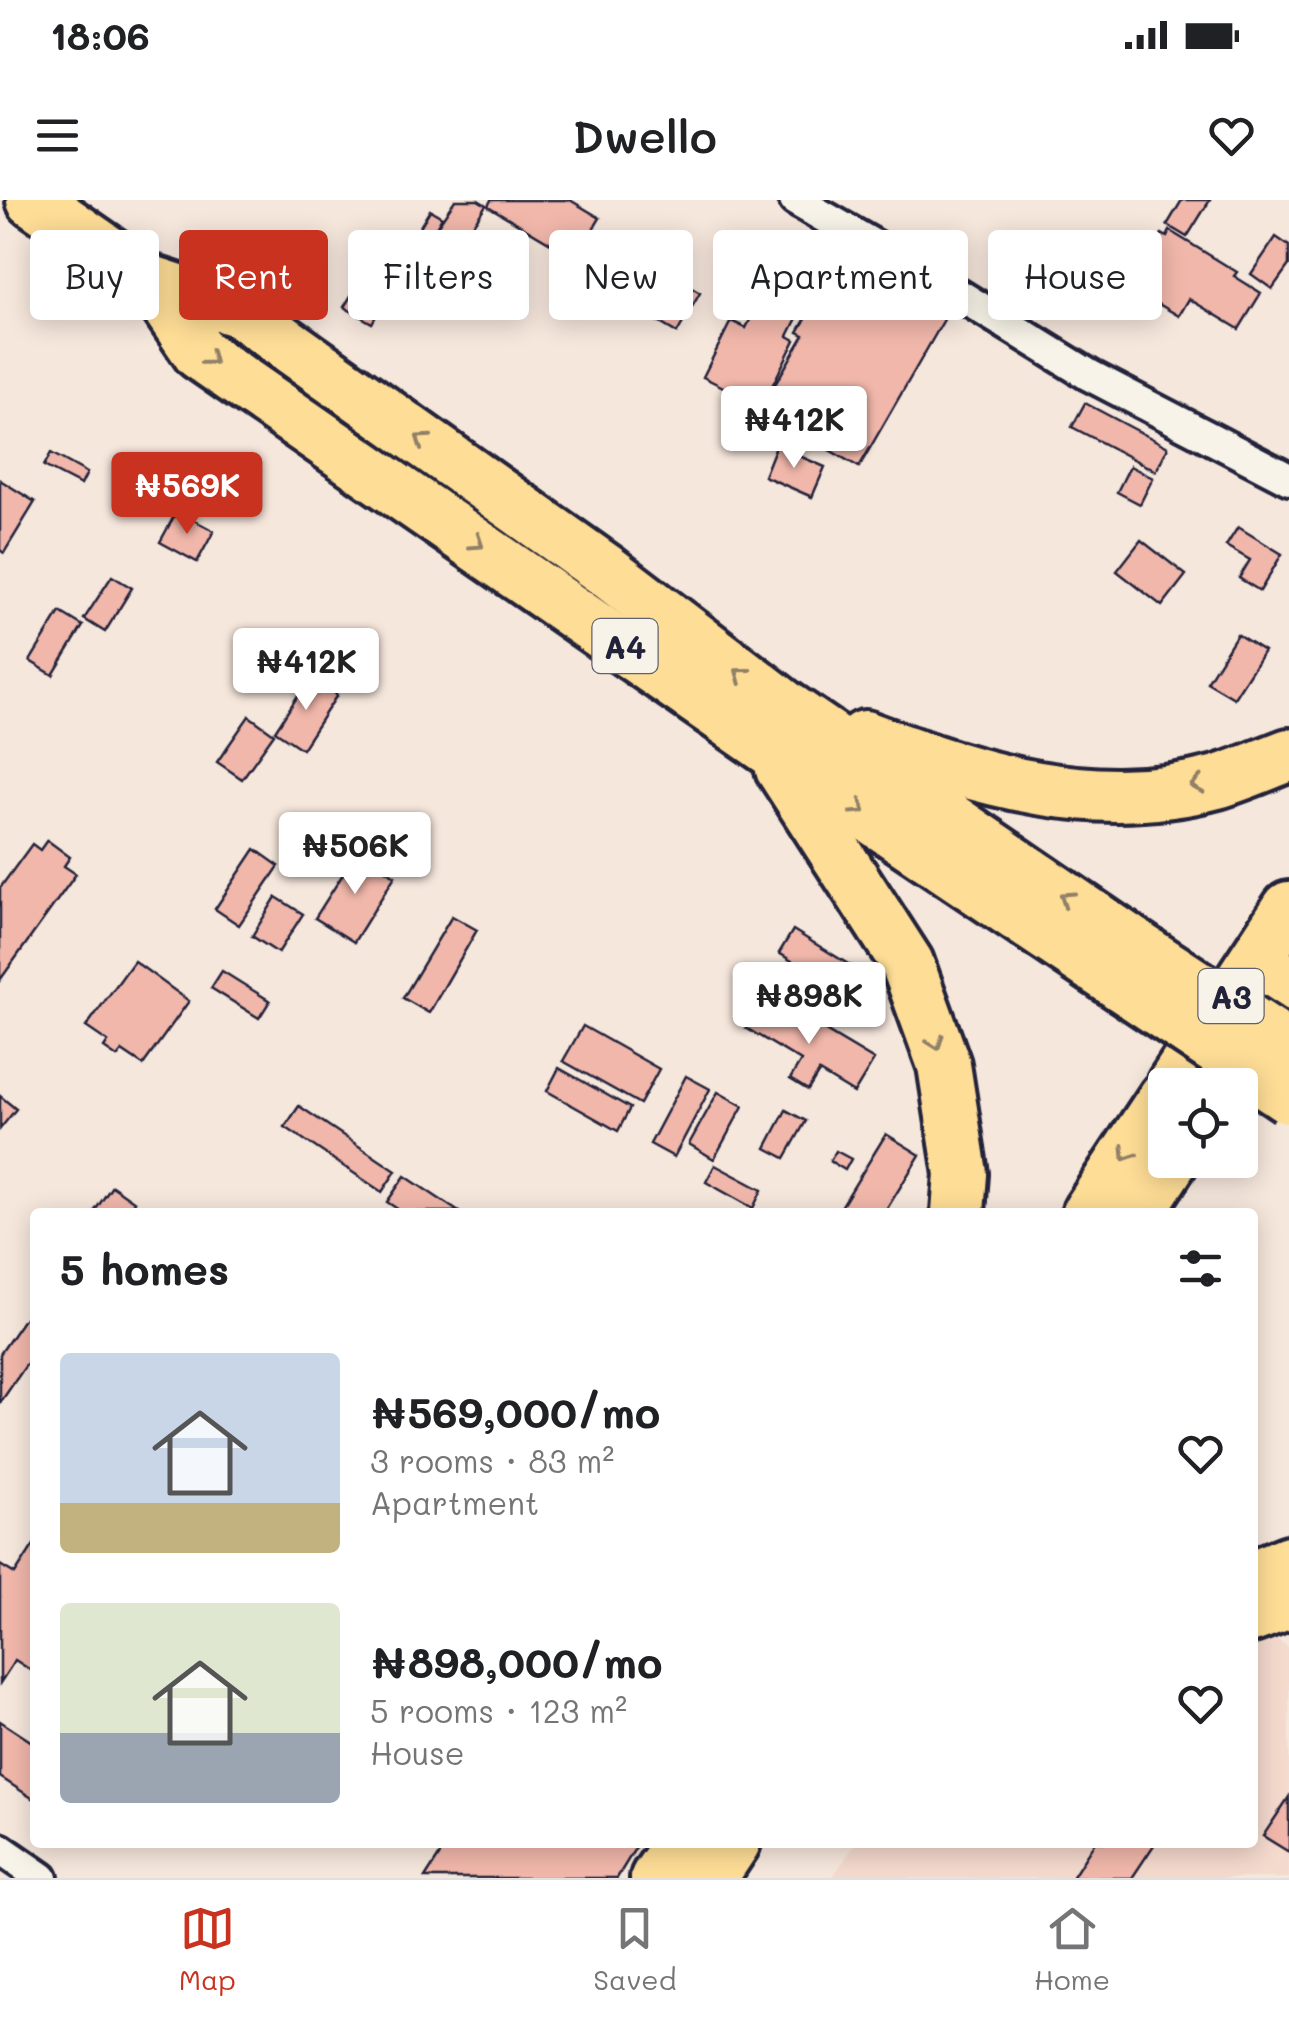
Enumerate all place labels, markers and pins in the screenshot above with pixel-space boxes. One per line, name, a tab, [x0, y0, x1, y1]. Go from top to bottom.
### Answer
pin: ₦412K	[724, 386, 864, 471]
pin: ₦569K	[117, 452, 257, 537]
pin: ₦412K	[236, 628, 376, 713]
pin: ₦506K	[285, 812, 425, 897]
pin: ₦898K	[739, 962, 879, 1047]

